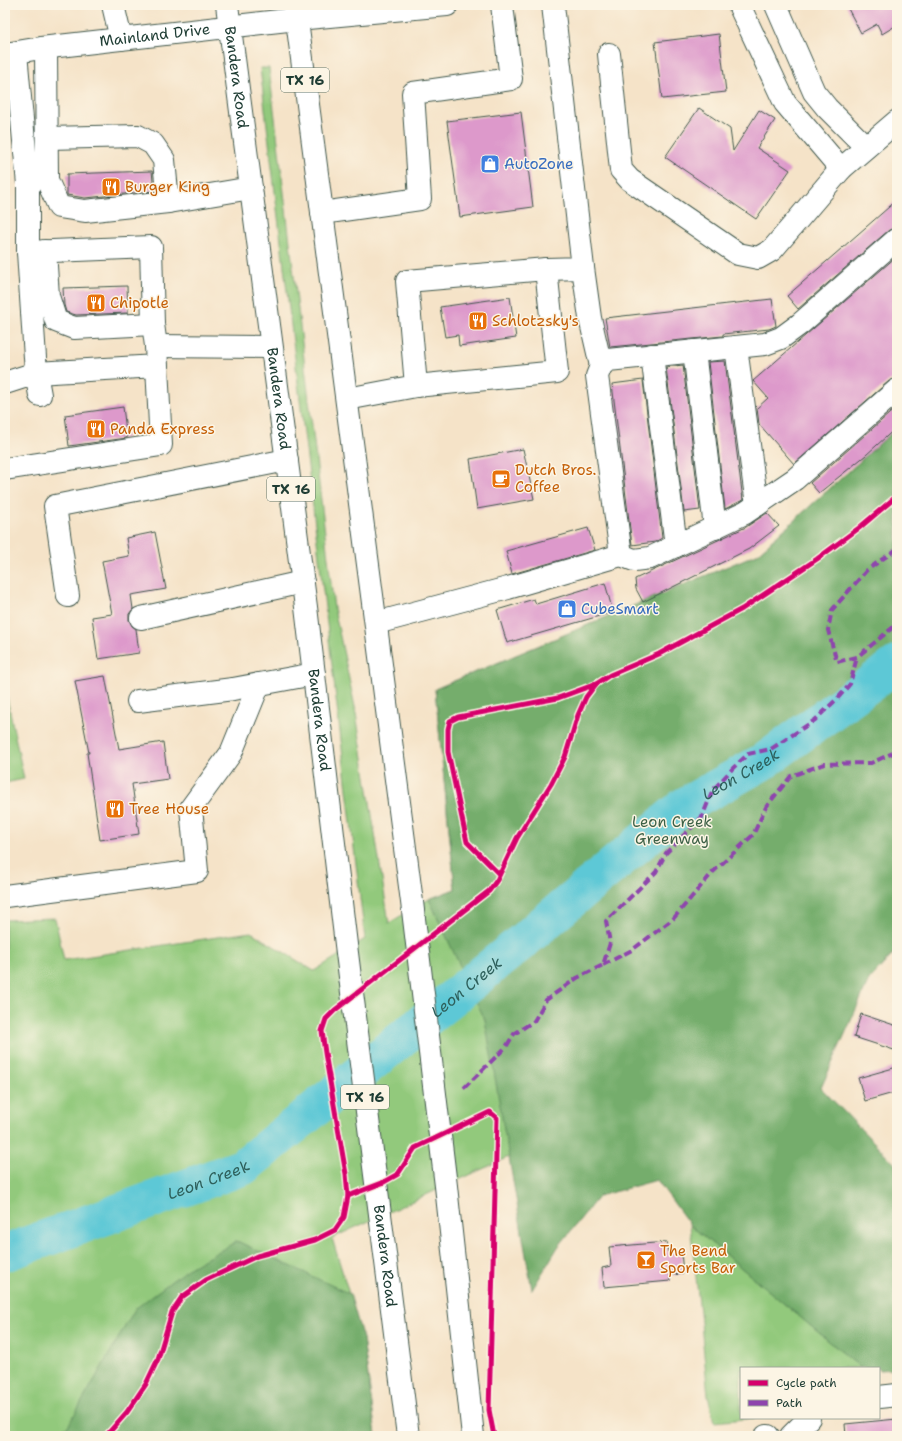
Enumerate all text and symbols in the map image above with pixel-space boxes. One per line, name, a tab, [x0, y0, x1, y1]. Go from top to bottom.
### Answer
street label: Mainland Drive	[98, 19, 211, 51]
street label: Bandera Road	[220, 25, 253, 130]
road number: TX 16	[281, 68, 329, 92]
shop icon: AutoZone	[479, 153, 501, 175]
place label: AutoZone	[504, 154, 574, 174]
restaurant icon: Burger King	[100, 176, 122, 198]
place label: Burger King	[125, 177, 210, 197]
restaurant icon: Chipotle	[85, 292, 107, 314]
place label: Chipotle	[110, 293, 169, 313]
restaurant icon: Schlotzsky's	[467, 310, 489, 332]
place label: Schlotzsky's	[492, 311, 579, 331]
street label: Bandera Road	[262, 346, 295, 451]
restaurant icon: Panda Express	[85, 418, 107, 440]
place label: Panda Express	[110, 419, 215, 439]
place label: Dutch Bros. Coffee	[515, 460, 596, 497]
cafe icon: Dutch Bros. Coffee	[490, 468, 512, 490]
road number: TX 16	[267, 477, 315, 501]
shop icon: CubeSmart	[556, 598, 578, 620]
place label: CubeSmart	[581, 599, 659, 619]
street label: Bandera Road	[303, 668, 335, 773]
water label: Leon Creek	[698, 744, 784, 805]
restaurant icon: Tree House	[104, 798, 126, 820]
place label: Tree House	[129, 799, 209, 819]
park label: Leon Creek Greenway	[632, 812, 712, 849]
water label: Leon Creek	[427, 952, 507, 1022]
road number: TX 16	[341, 1085, 389, 1109]
water label: Leon Creek	[164, 1155, 255, 1205]
street label: Bandera Road	[369, 1204, 402, 1309]
place label: The Bend Sports Bar	[660, 1241, 736, 1278]
bar icon: The Bend Sports Bar	[635, 1249, 657, 1271]
legend	[740, 1367, 880, 1419]
text: Cycle path	[776, 1375, 837, 1391]
text: Path	[776, 1395, 802, 1411]

